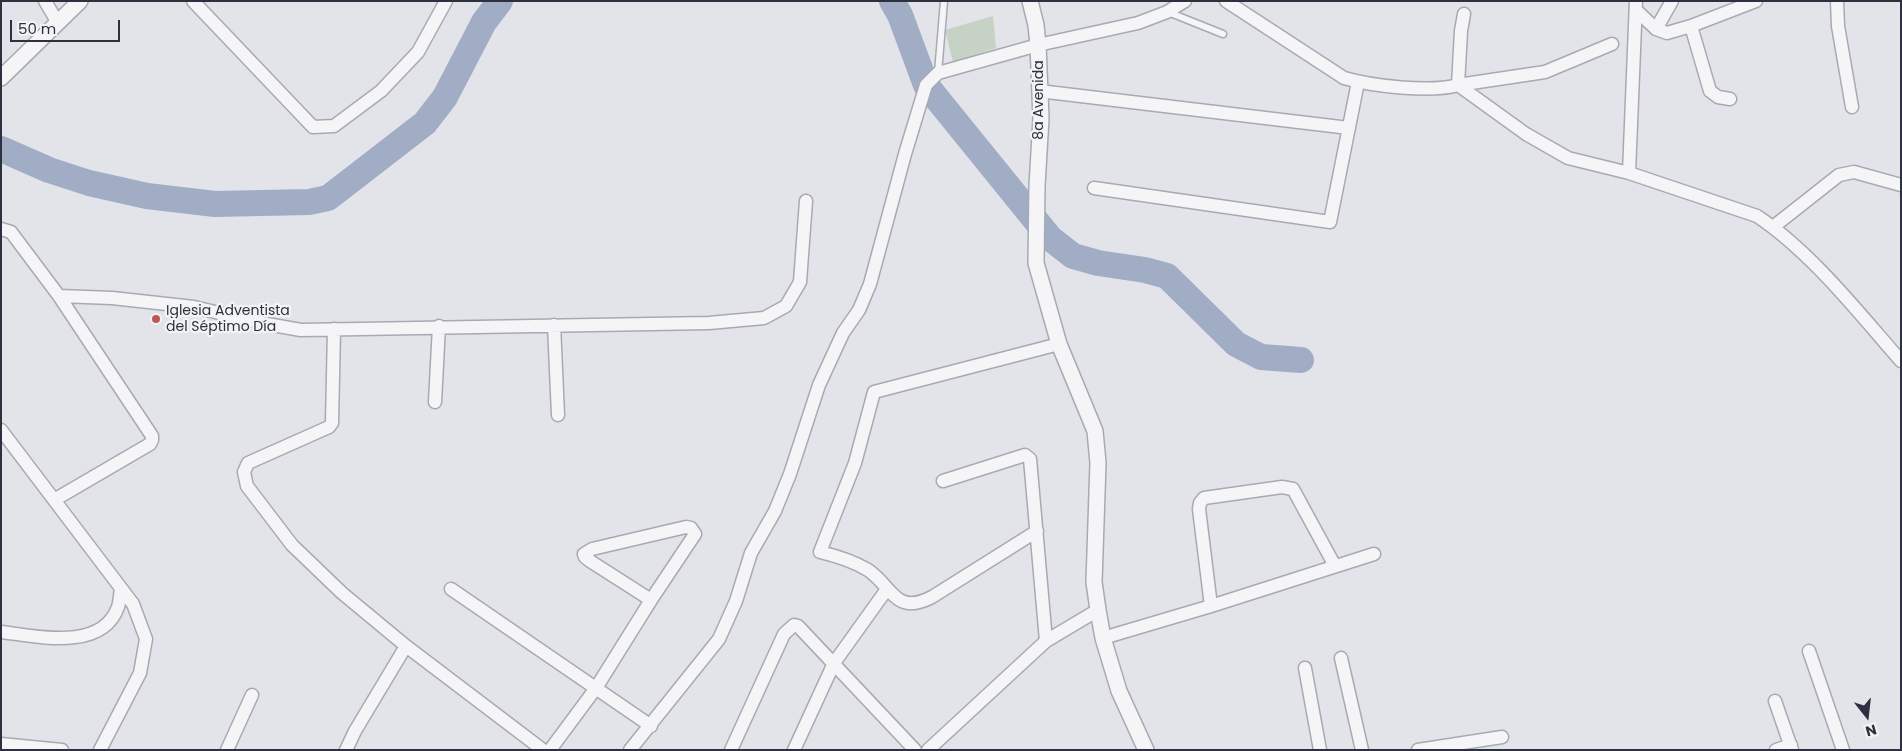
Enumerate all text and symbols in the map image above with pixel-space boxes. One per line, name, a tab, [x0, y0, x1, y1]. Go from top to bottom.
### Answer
scale bar	[12, 10, 122, 42]
text: 50 m	[18, 18, 56, 39]
street label: 8a Avenida	[1031, 60, 1047, 140]
place label: Iglesia Adventista del Séptimo Día	[166, 303, 290, 336]
marker: Iglesia Adventista del Séptimo Día	[150, 313, 162, 325]
north arrow	[1842, 691, 1892, 741]
text: N	[1863, 719, 1879, 741]

